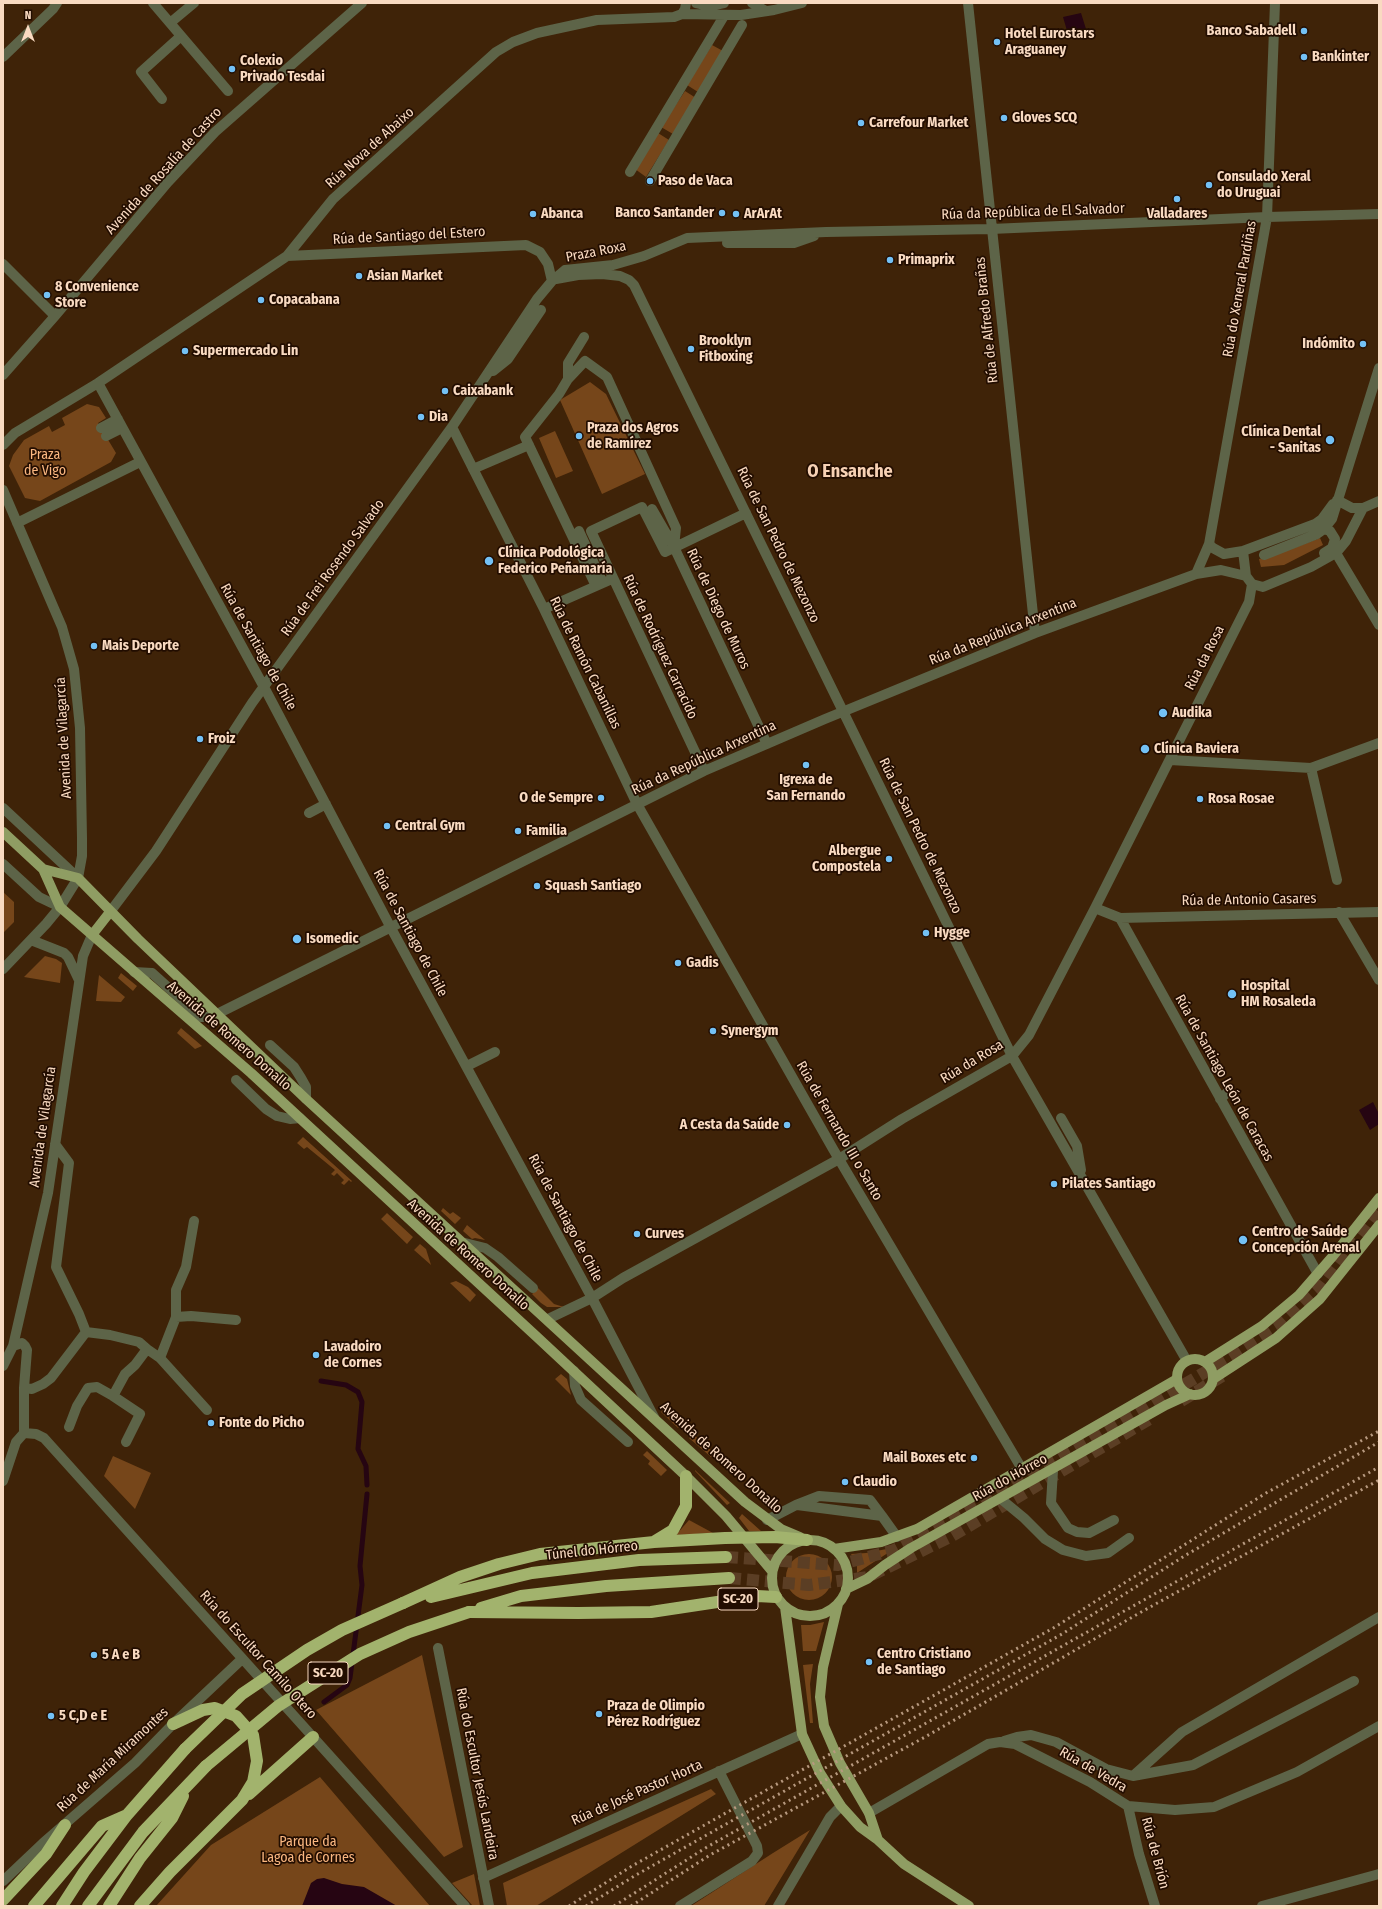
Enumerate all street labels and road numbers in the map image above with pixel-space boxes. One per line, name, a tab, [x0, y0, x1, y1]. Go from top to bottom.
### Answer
street label: Avenida de Rosalía de Castro	[102, 104, 226, 238]
street label: Rúa Nova de Abaixo	[322, 104, 418, 192]
street label: Rúa da República de El Salvador	[941, 200, 1125, 224]
street label: Rúa do Xeneral Pardiñas	[1220, 219, 1260, 359]
street label: Rúa de Santiago del Estero	[332, 224, 486, 248]
street label: Praza Roxa	[564, 238, 628, 266]
street label: Rúa de Alfredo Brañas	[972, 256, 1002, 384]
street label: Rúa de San Pedro de Mezonzo	[733, 464, 823, 626]
street label: Rúa de Frei Rosendo Salvado	[278, 496, 388, 640]
street label: Rúa de Diego de Muros	[683, 546, 753, 672]
street label: Rúa de Rodríguez Carracido	[619, 572, 701, 722]
street label: Rúa de Santiago de Chile	[216, 581, 300, 713]
street label: Rúa de Ramón Cabanillas	[546, 594, 624, 732]
street label: Rúa da República Arxentina	[927, 595, 1079, 669]
street label: Rúa da Rosa	[1182, 623, 1228, 693]
street label: Avenida de Vilagarcía	[52, 677, 76, 799]
street label: Rúa da República Arxentina	[629, 717, 779, 799]
street label: Rúa de San Pedro de Mezonzo	[875, 755, 965, 917]
street label: Rúa de Santiago de Chile	[369, 866, 451, 1000]
street label: Rúa de Antonio Casares	[1182, 890, 1316, 910]
street label: Avenida de Romero Donallo	[164, 978, 294, 1094]
street label: Rúa de Santiago León de Caracas	[1171, 992, 1277, 1164]
street label: Rúa da Rosa	[938, 1037, 1006, 1087]
street label: Rúa de Fernando III o Santo	[792, 1058, 886, 1204]
street label: Avenida de Vilagarcía	[26, 1066, 60, 1188]
street label: Rúa de Santiago de Chile	[524, 1151, 606, 1285]
street label: Avenida de Romero Donallo	[403, 1196, 533, 1314]
street label: Avenida de Romero Donallo	[656, 1399, 786, 1517]
street label: Rúa do Hórreo	[970, 1451, 1050, 1505]
street label: Túnel do Hórreo	[545, 1538, 639, 1564]
street label: Rúa do Escultor Camilo Otero	[196, 1587, 320, 1723]
road number: SC-20	[718, 1588, 758, 1610]
road number: SC-20	[308, 1662, 348, 1684]
street label: Rúa do Escultor Jesús Landeira	[452, 1686, 502, 1862]
street label: Rúa de María Miramontes	[54, 1704, 172, 1816]
street label: Rúa de Vedra	[1056, 1744, 1130, 1796]
street label: Rúa de José Pastor Horta	[569, 1757, 705, 1829]
street label: Rúa de Brión	[1137, 1815, 1173, 1891]

